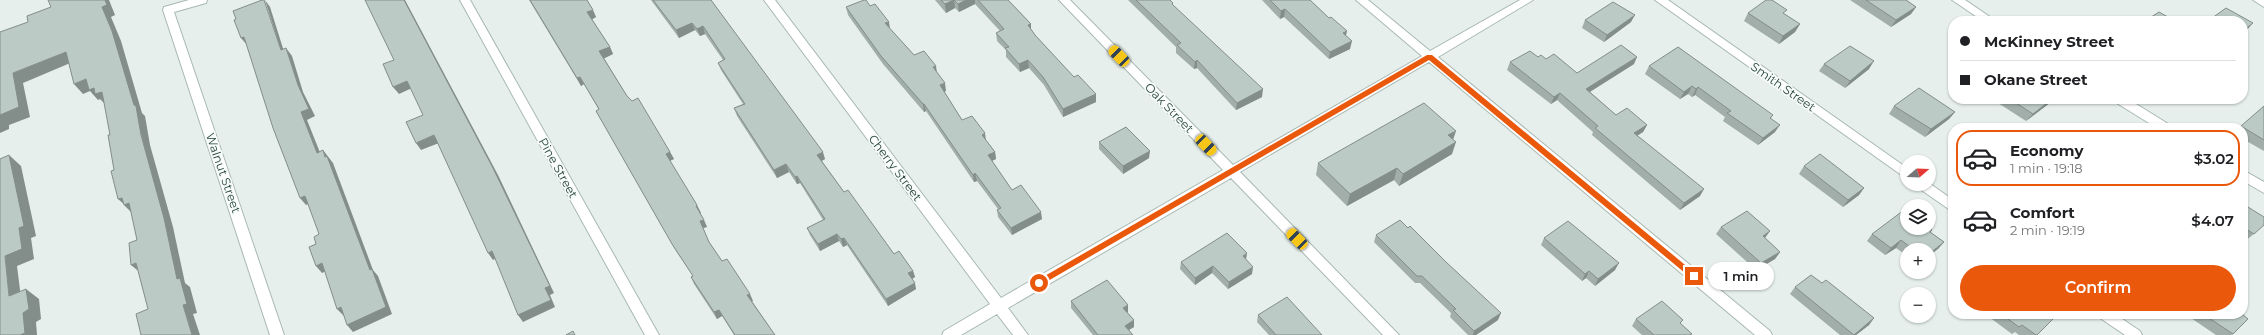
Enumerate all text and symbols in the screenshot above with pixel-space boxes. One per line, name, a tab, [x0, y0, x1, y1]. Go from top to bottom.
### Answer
text: McKinney Street	[1984, 32, 2114, 51]
car	[1106, 43, 1132, 69]
street label: Smith Street	[1748, 59, 1819, 114]
text: Okane Street	[1984, 70, 2088, 89]
street label: Oak Street	[1142, 80, 1197, 136]
street label: Walnut Street	[203, 131, 244, 215]
street label: Cherry Street	[866, 132, 925, 204]
car	[1193, 132, 1219, 158]
street label: Pine Street	[536, 135, 581, 201]
icon: car	[1962, 140, 1998, 176]
text: Economy	[2010, 141, 2083, 160]
text: $3.02	[2194, 149, 2234, 168]
north arrow	[1900, 155, 1936, 191]
map controls	[1900, 155, 1936, 323]
text: 1 min · 19:18	[2010, 160, 2083, 176]
button: layers	[1900, 199, 1936, 235]
icon: car	[1962, 202, 1998, 238]
text: Comfort	[2010, 203, 2075, 222]
text: $4.07	[2191, 211, 2234, 230]
text: 2 min · 19:19	[2010, 222, 2085, 238]
car	[1284, 226, 1310, 252]
button: +	[1900, 243, 1936, 279]
callout: 1 min	[1708, 262, 1774, 290]
button: Confirm	[1960, 265, 2236, 311]
route end	[1685, 267, 1703, 285]
text: 1 min	[1724, 268, 1758, 284]
route start	[1030, 274, 1048, 292]
button: −	[1900, 287, 1936, 323]

